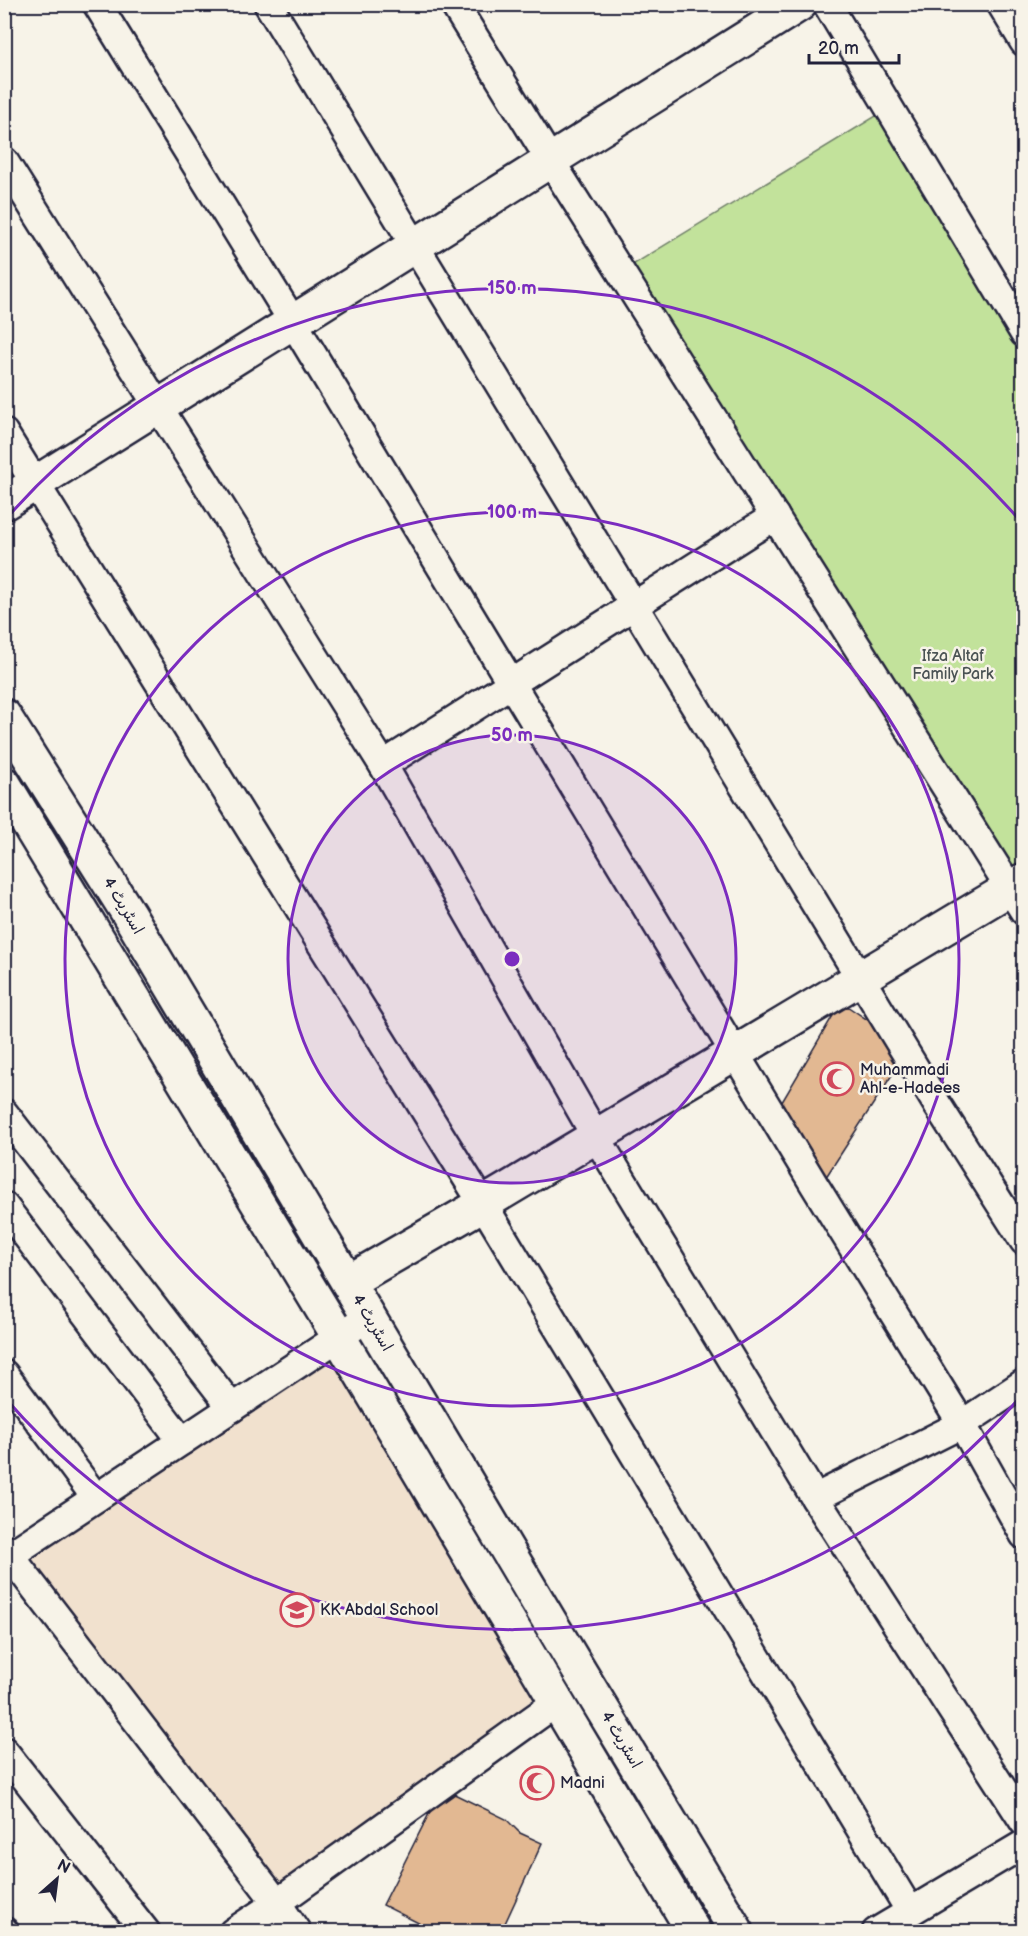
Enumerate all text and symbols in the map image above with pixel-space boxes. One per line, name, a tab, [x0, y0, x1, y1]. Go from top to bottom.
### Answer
scale bar	[809, 27, 899, 65]
text: 20 m	[818, 38, 859, 59]
text: 150 m	[487, 278, 537, 299]
text: 100 m	[487, 502, 537, 523]
park label: Ifza Altaf Family Park	[912, 647, 994, 684]
text: 50 m	[491, 725, 533, 746]
street label: اسٹریٹ 4	[99, 874, 147, 938]
centre of rings	[502, 949, 522, 969]
mosque icon: Muhammadi Ahl-e-Hadees	[819, 1061, 855, 1097]
place label: Muhammadi Ahl-e-Hadees	[860, 1061, 960, 1098]
street label: اسٹریٹ 4	[348, 1291, 396, 1355]
school or university icon: KK Abdal School	[279, 1592, 315, 1628]
place label: KK Abdal School	[320, 1601, 438, 1620]
street label: اسٹریٹ 4	[597, 1708, 645, 1772]
mosque icon: Madni	[519, 1765, 555, 1801]
place label: Madni	[560, 1774, 605, 1793]
north arrow	[27, 1849, 87, 1909]
text: N	[54, 1856, 73, 1878]

